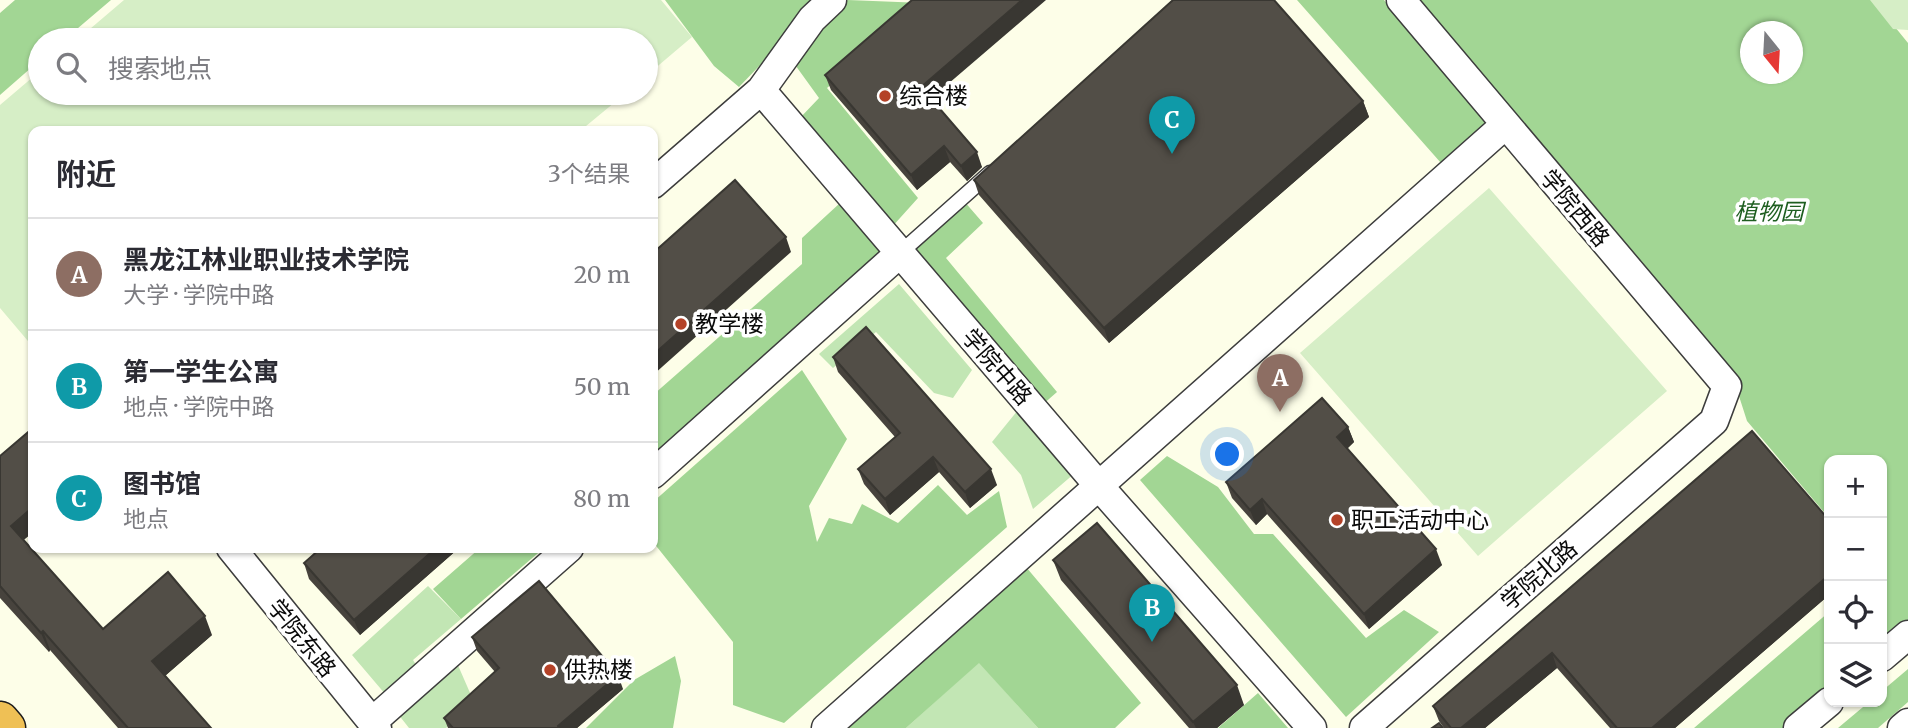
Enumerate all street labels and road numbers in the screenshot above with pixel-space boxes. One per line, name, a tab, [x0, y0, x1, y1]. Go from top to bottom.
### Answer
street label: 学院西路	[1535, 163, 1616, 252]
street label: 学院中路	[956, 322, 1038, 411]
street label: 学院北路	[1494, 534, 1583, 616]
street label: 学院东路	[262, 593, 343, 683]

